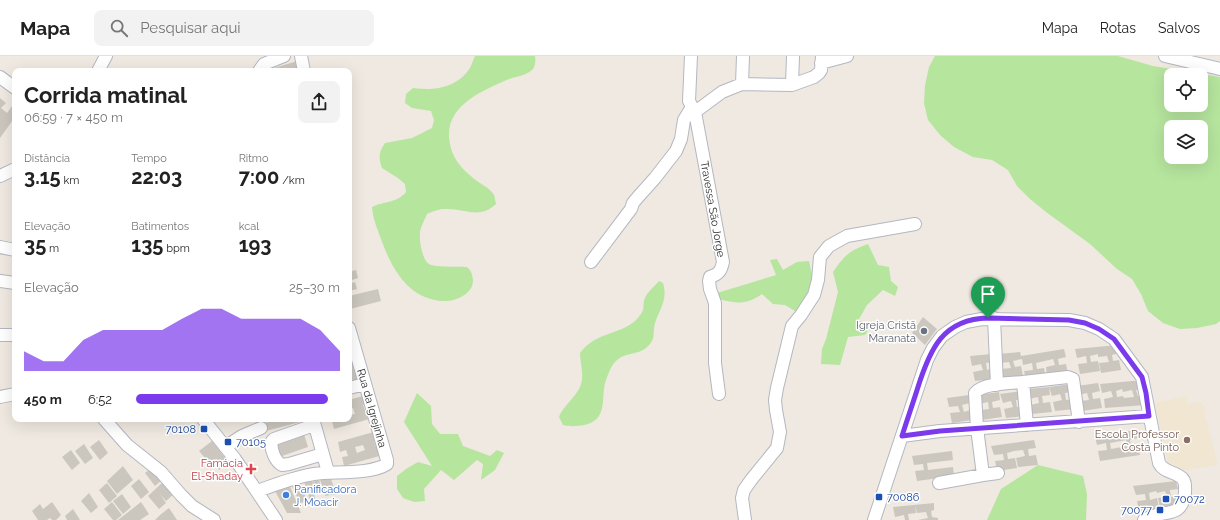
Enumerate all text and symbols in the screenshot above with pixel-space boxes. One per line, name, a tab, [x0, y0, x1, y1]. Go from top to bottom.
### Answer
search box	[94, 10, 374, 46]
text: Mapa	[20, 17, 70, 39]
icon: search	[108, 17, 130, 39]
text: Pesquisar aqui	[140, 19, 241, 37]
text: Mapa	[1042, 20, 1078, 36]
text: Rotas	[1100, 20, 1136, 36]
text: Salvos	[1158, 20, 1200, 36]
map controls	[1164, 68, 1208, 164]
button: locate	[1164, 68, 1208, 112]
button: share	[298, 81, 340, 123]
text: Corrida matinal	[24, 82, 187, 108]
text: 06:59 · 7 × 450 m	[24, 110, 123, 125]
button: layers	[1164, 120, 1208, 164]
text: Distância	[24, 152, 70, 165]
text: Tempo	[131, 152, 167, 165]
text: Ritmo	[239, 152, 269, 165]
street label: Travessa São Jorge	[698, 160, 727, 259]
text: 3.15	[24, 165, 61, 189]
text: 22:03	[131, 165, 182, 189]
text: 7:00	[239, 165, 279, 189]
text: km	[61, 174, 79, 187]
text: /km	[279, 174, 305, 187]
text: Elevação	[24, 220, 70, 233]
text: Batimentos	[131, 220, 189, 233]
text: kcal	[239, 220, 259, 233]
text: 35	[24, 233, 46, 257]
text: 135	[131, 233, 163, 257]
text: 193	[239, 233, 271, 257]
text: m	[46, 242, 59, 255]
text: bpm	[163, 242, 190, 255]
pin	[971, 277, 1005, 318]
text: Elevação	[24, 280, 79, 295]
text: 25–30 m	[289, 280, 340, 295]
icon: arrive	[977, 283, 999, 305]
place label: Igreja Cristã Maranata	[856, 319, 916, 345]
marker: Igreja Cristã Maranata	[919, 326, 929, 336]
street label: Rua da Igrejinha	[354, 367, 389, 449]
text: 450 m	[24, 392, 62, 407]
text: 6:52	[88, 392, 112, 407]
place label: 70108	[165, 423, 196, 436]
marker: 70108	[199, 424, 209, 434]
place label: Escola Professor Costa Pinto	[1095, 428, 1179, 454]
marker: Escola Professor Costa Pinto	[1182, 435, 1192, 445]
place label: 70105	[236, 436, 266, 449]
marker: 70105	[223, 437, 233, 447]
place label: Famácia El-Shaday	[191, 457, 243, 483]
marker: Famácia El-Shaday	[246, 464, 256, 474]
place label: Panificadora J. Moacir	[294, 483, 356, 509]
marker: Panificadora J. Moacir	[281, 490, 291, 500]
place label: 70086	[887, 491, 920, 504]
marker: 70086	[874, 492, 884, 502]
place label: 70072	[1174, 493, 1205, 506]
marker: 70072	[1161, 494, 1171, 504]
place label: 70077	[1121, 504, 1152, 517]
marker: 70077	[1155, 505, 1165, 515]

